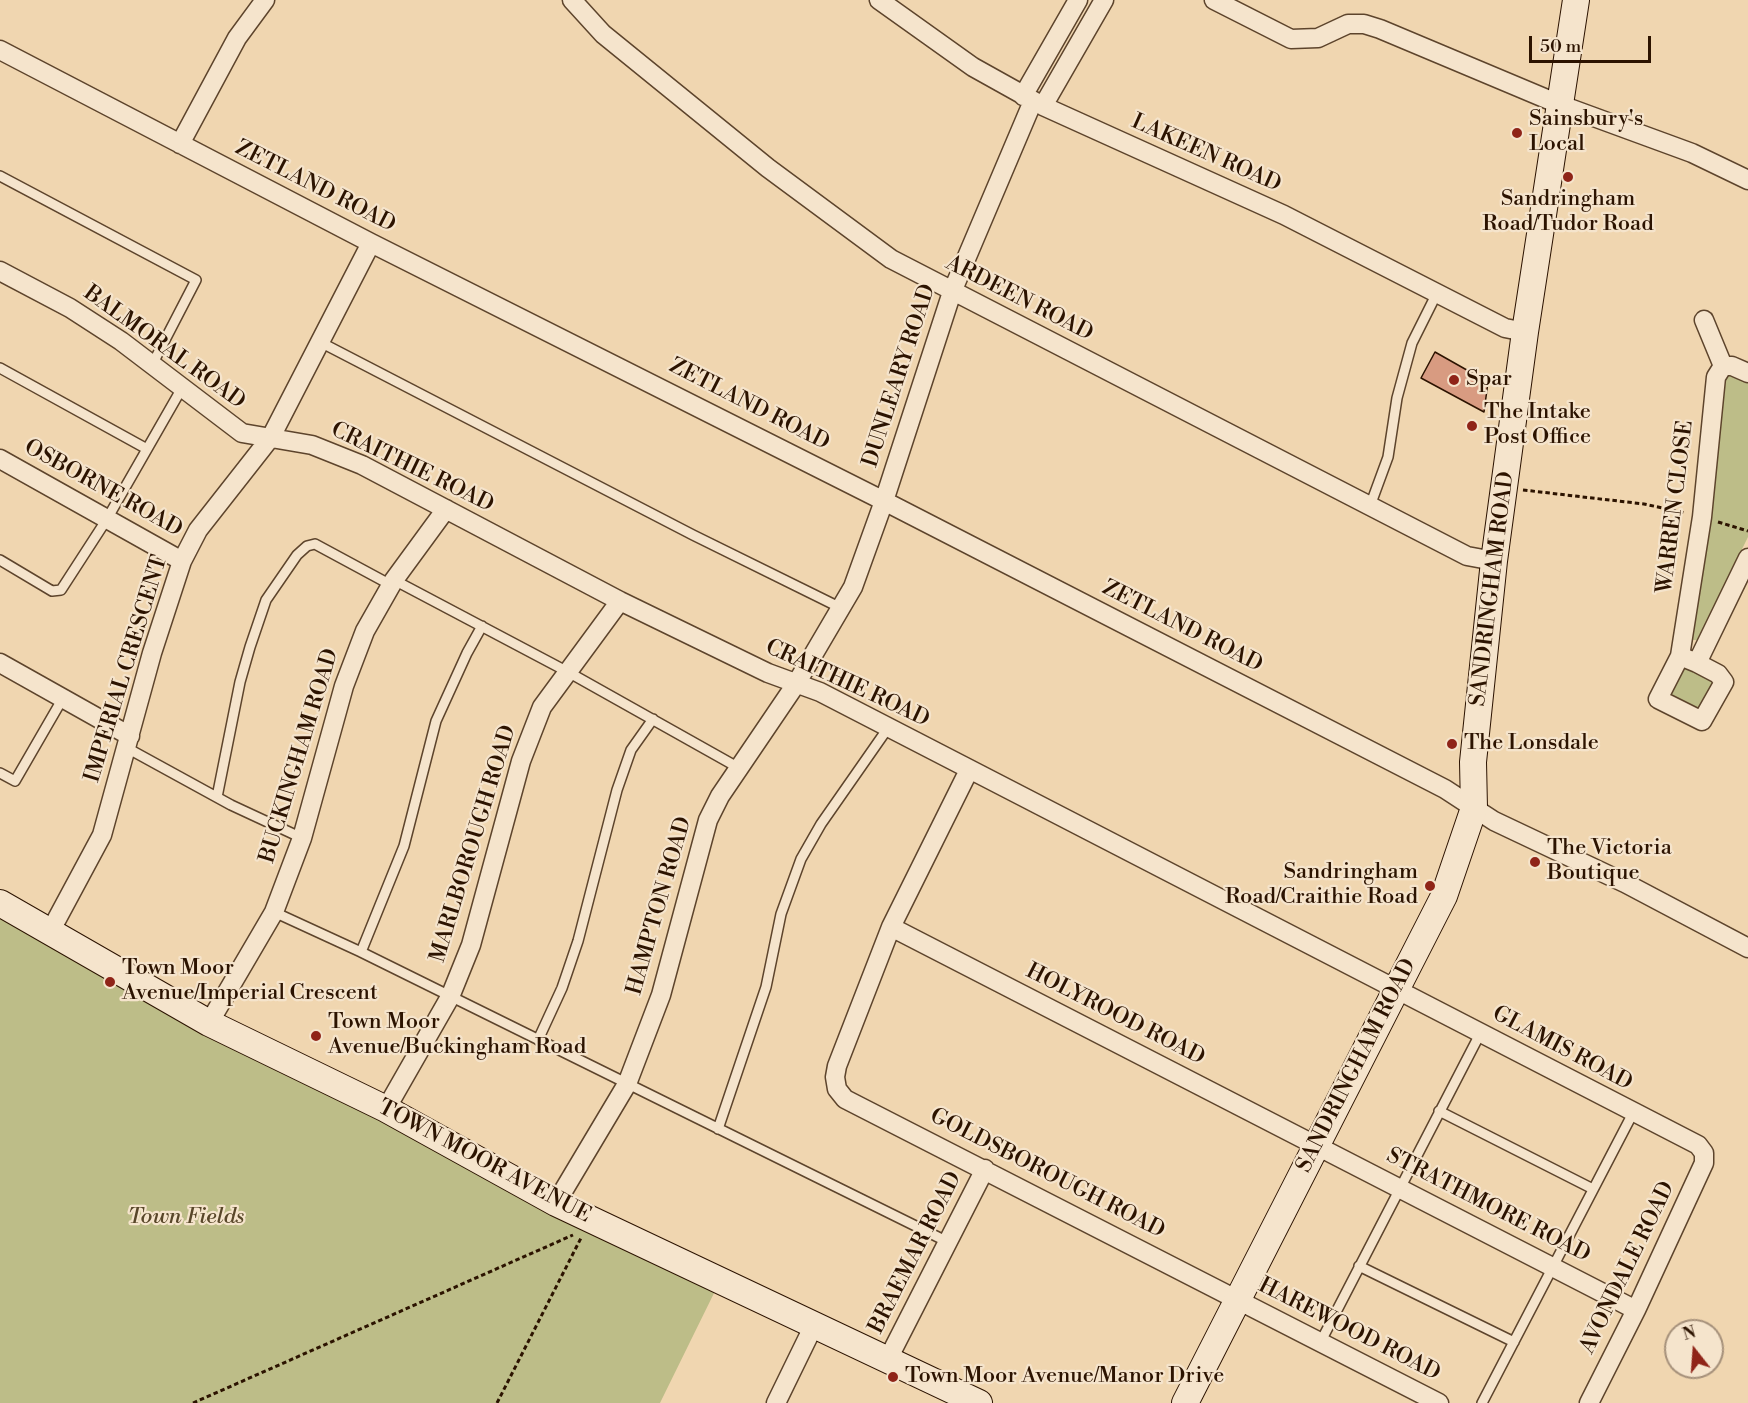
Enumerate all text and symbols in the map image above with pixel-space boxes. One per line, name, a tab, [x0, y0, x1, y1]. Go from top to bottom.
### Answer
scale bar	[1532, 24, 1654, 62]
text: 50 m	[1540, 35, 1581, 58]
place label: Sainsbury's Local	[1529, 107, 1643, 158]
street label: LAKEEN ROAD	[1127, 109, 1285, 199]
marker: Sainsbury's Local	[1510, 126, 1524, 140]
street label: ZETLAND ROAD	[230, 135, 400, 239]
marker: Sandringham Road/Tudor Road	[1561, 170, 1575, 184]
place label: Sandringham Road/Tudor Road	[1482, 187, 1654, 238]
street label: ARDEEN ROAD	[941, 250, 1097, 348]
street label: BALMORAL ROAD	[78, 280, 250, 416]
street label: DUNLEARY ROAD	[858, 281, 942, 471]
street label: ZETLAND ROAD	[664, 353, 834, 457]
place label: Spar	[1466, 367, 1512, 393]
marker: Spar	[1447, 373, 1461, 387]
place label: The Intake Post Office	[1484, 400, 1591, 452]
street label: CRAITHIE ROAD	[326, 417, 498, 519]
marker: The Intake Post Office	[1465, 419, 1479, 433]
street label: WARREN CLOSE	[1652, 419, 1700, 595]
street label: OSBORNE ROAD	[19, 435, 187, 543]
street label: SANDRINGHAM ROAD	[1465, 470, 1521, 708]
street label: IMPERIAL CRESCENT	[80, 552, 174, 786]
street label: ZETLAND ROAD	[1097, 575, 1267, 679]
street label: CRAITHIE ROAD	[761, 634, 933, 734]
street label: BUCKINGHAM ROAD	[255, 646, 345, 866]
street label: MARLBOROUGH ROAD	[425, 722, 523, 966]
place label: The Lonsdale	[1464, 731, 1599, 757]
marker: The Lonsdale	[1445, 737, 1459, 751]
street label: HAMPTON ROAD	[622, 814, 698, 998]
place label: The Victoria Boutique	[1547, 836, 1672, 888]
marker: The Victoria Boutique	[1528, 855, 1542, 869]
place label: Sandringham Road/Craithie Road	[1225, 860, 1418, 912]
marker: Sandringham Road/Craithie Road	[1423, 879, 1437, 893]
street label: SANDRINGHAM ROAD	[1292, 955, 1422, 1177]
place label: Town Moor Avenue/Imperial Crescent	[122, 956, 378, 1008]
street label: HOLYROOD ROAD	[1021, 958, 1209, 1072]
marker: Town Moor Avenue/Imperial Crescent	[103, 975, 117, 989]
street label: GLAMIS ROAD	[1487, 1001, 1637, 1097]
place label: Town Moor Avenue/Buckingham Road	[328, 1010, 586, 1062]
marker: Town Moor Avenue/Buckingham Road	[309, 1029, 323, 1043]
street label: TOWN MOOR AVENUE	[373, 1095, 595, 1229]
street label: GOLDSBOROUGH ROAD	[925, 1103, 1169, 1245]
street label: STRATHMORE ROAD	[1382, 1143, 1594, 1269]
street label: BRAEMAR ROAD	[864, 1168, 968, 1338]
street label: AVONDALE ROAD	[1575, 1177, 1681, 1359]
park label: Town Fields	[128, 1205, 244, 1231]
street label: HAREWOOD ROAD	[1254, 1273, 1444, 1387]
north arrow	[1664, 1319, 1724, 1379]
text: N	[1680, 1322, 1698, 1345]
place label: Town Moor Avenue/Manor Drive	[905, 1364, 1224, 1390]
marker: Town Moor Avenue/Manor Drive	[886, 1370, 900, 1384]

